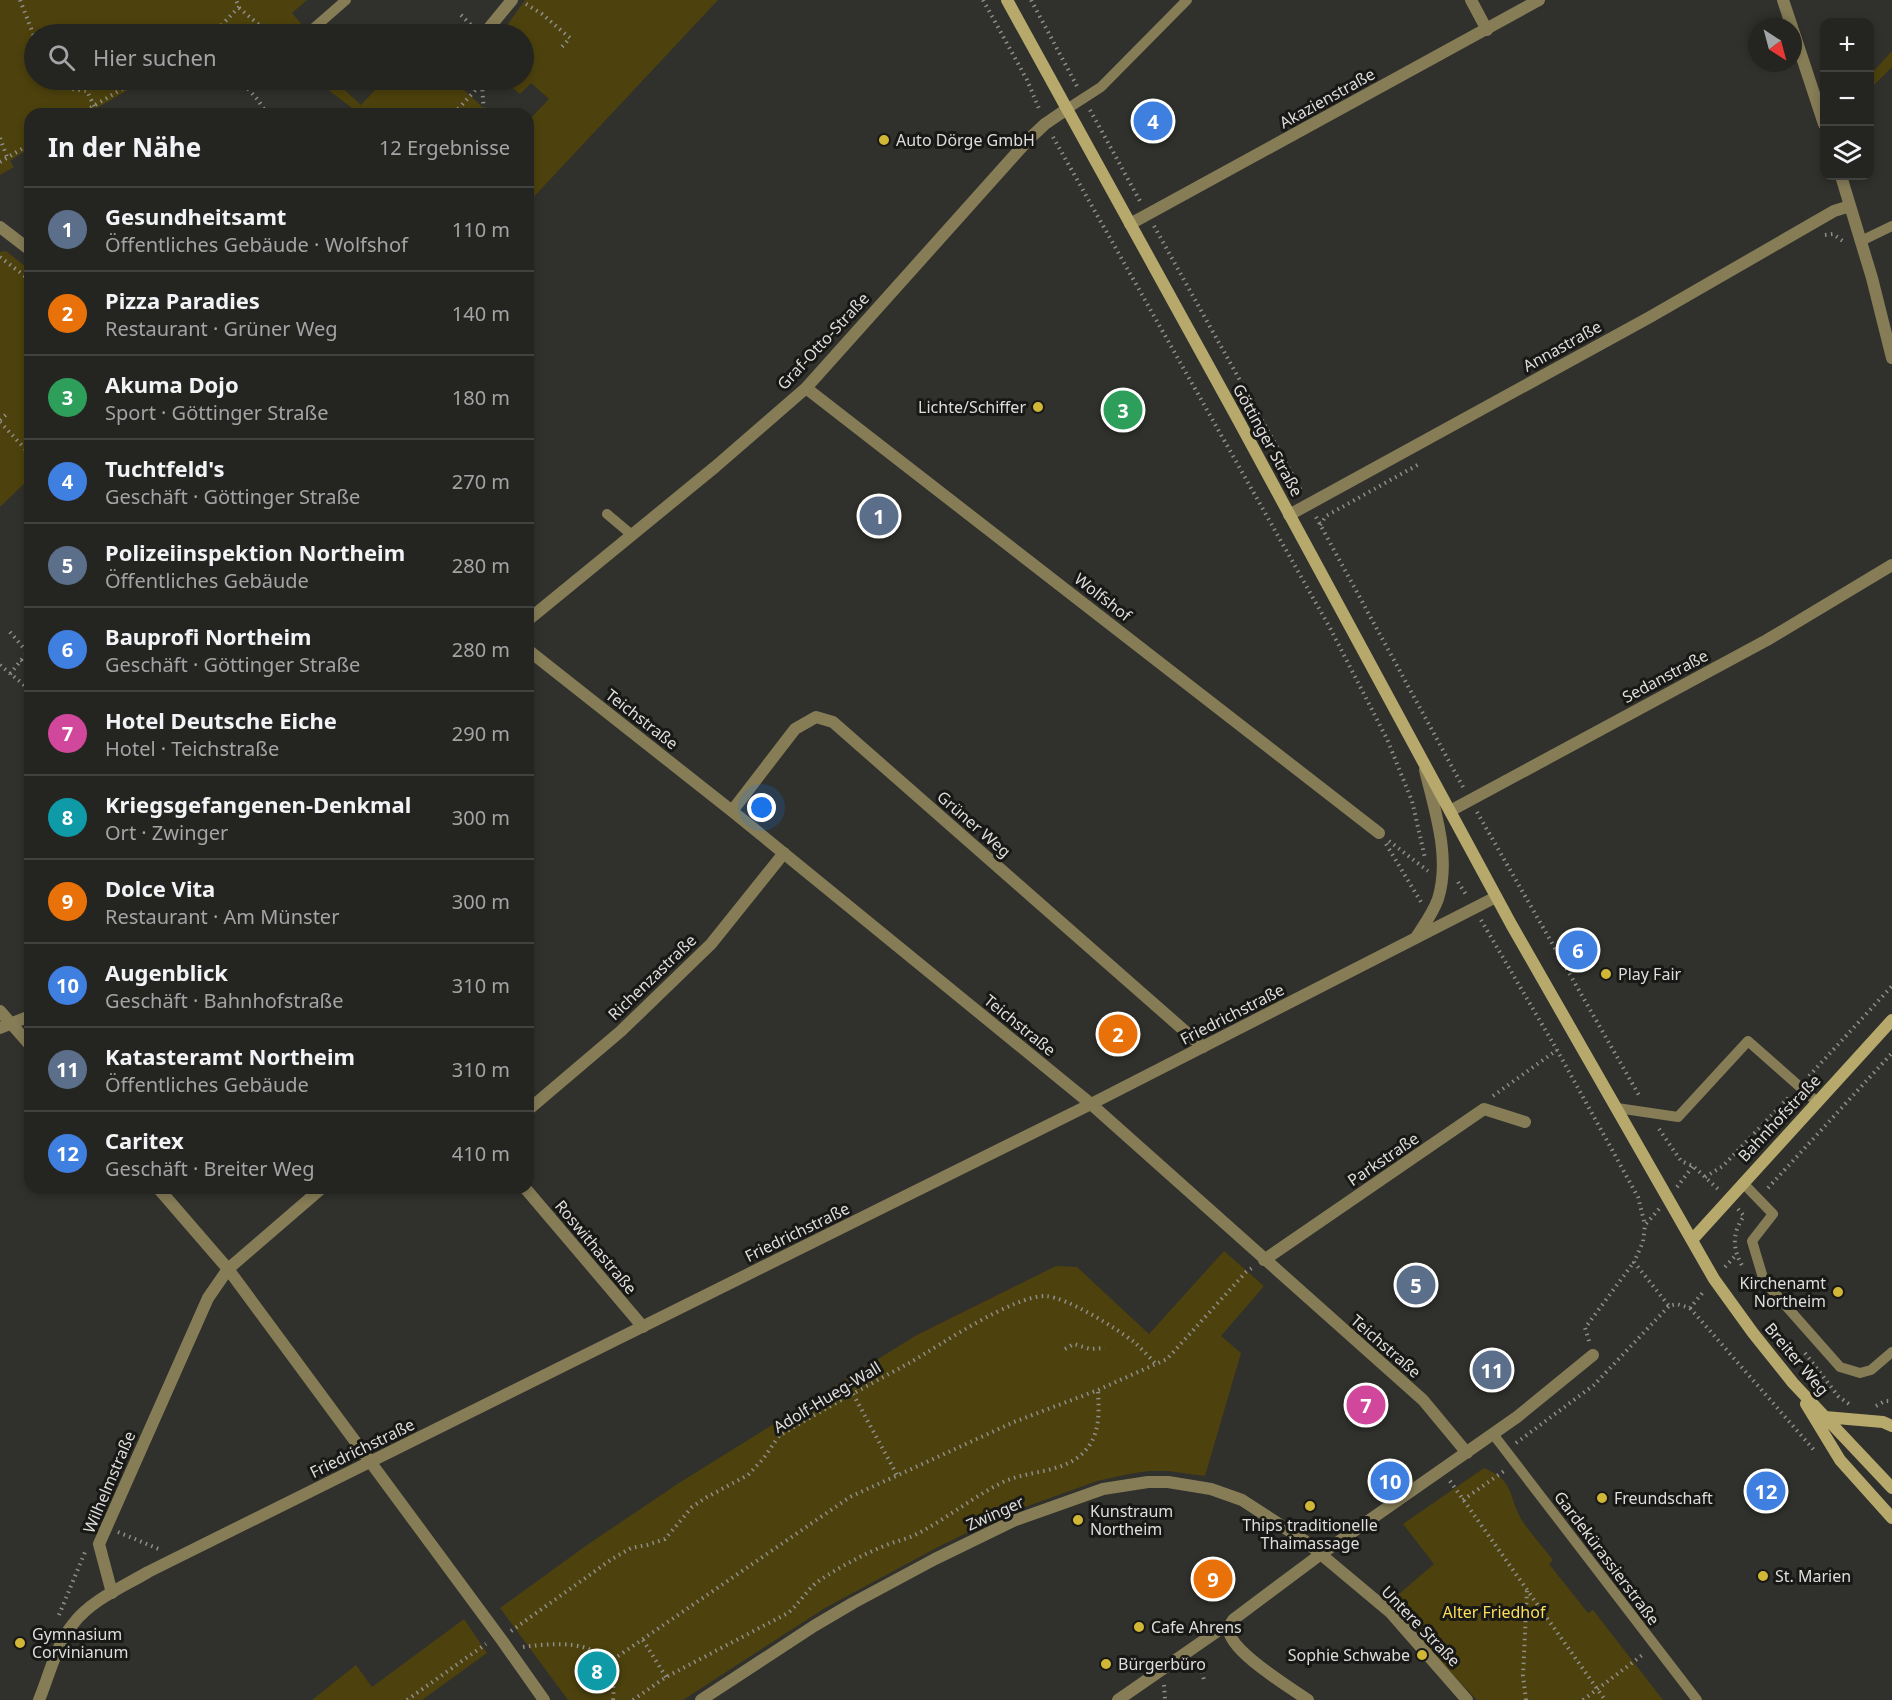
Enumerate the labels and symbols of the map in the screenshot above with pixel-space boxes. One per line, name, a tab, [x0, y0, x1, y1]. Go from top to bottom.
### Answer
north arrow	[1748, 18, 1802, 72]
street label: Akazienstraße	[1275, 63, 1379, 133]
pin: 4	[1134, 98, 1172, 144]
place label: Auto Dörge GmbH	[896, 129, 1035, 151]
marker: Auto Dörge GmbH	[877, 133, 891, 147]
street label: Graf-Otto-Straße	[772, 288, 874, 394]
street label: Annastraße	[1519, 315, 1605, 377]
street label: Göttinger Straße	[1228, 380, 1308, 500]
pin: 3	[1104, 388, 1142, 432]
place label: Lichte/Schiffer	[918, 396, 1026, 418]
marker: Lichte/Schiffer	[1031, 400, 1045, 414]
pin: 1	[860, 494, 898, 538]
street label: Wolfshof	[1070, 568, 1137, 627]
street label: Sedanstraße	[1618, 644, 1712, 708]
street label: Teichstraße	[601, 684, 683, 754]
street label: Grüner Weg	[932, 786, 1016, 862]
your location	[747, 793, 776, 822]
pin: 6	[1558, 928, 1598, 972]
street label: Richenzastraße	[603, 929, 701, 1025]
place label: Play Fair	[1618, 963, 1682, 985]
marker: Play Fair	[1599, 967, 1613, 981]
street label: Friedrichstraße	[1176, 978, 1288, 1050]
street label: Teichstraße	[980, 989, 1060, 1061]
pin: 2	[1098, 1012, 1138, 1056]
street label: Bahnhofstraße	[1733, 1070, 1825, 1166]
street label: Parkstraße	[1343, 1127, 1423, 1191]
street label: Roswithastraße	[550, 1195, 642, 1299]
street label: Friedrichstraße	[741, 1197, 853, 1267]
pin: 5	[1396, 1262, 1436, 1308]
place label: Kirchenamt Northeim	[1739, 1272, 1826, 1312]
marker: Kirchenamt Northeim	[1831, 1285, 1845, 1299]
street label: Teichstraße	[1346, 1309, 1426, 1383]
street label: Breiter Weg	[1760, 1318, 1834, 1400]
pin: 11	[1472, 1348, 1512, 1392]
street label: Adolf-Hueg-Wall	[769, 1356, 885, 1438]
pin: 7	[1346, 1382, 1386, 1428]
street label: Friedrichstraße	[306, 1413, 418, 1483]
street label: Wilhelmstraße	[78, 1428, 140, 1536]
pin: 10	[1370, 1458, 1410, 1504]
pin: 12	[1746, 1468, 1786, 1514]
street label: Gardekürassierstraße	[1549, 1487, 1665, 1629]
place label: Freundschaft	[1614, 1487, 1713, 1509]
street label: Zwinger	[963, 1490, 1028, 1535]
marker: Freundschaft	[1595, 1491, 1609, 1505]
marker: Thips traditionelle Thaimassage	[1303, 1499, 1317, 1513]
place label: Kunstraum Northeim	[1090, 1500, 1173, 1540]
marker: Kunstraum Northeim	[1071, 1513, 1085, 1527]
place label: Thips traditionelle Thaimassage	[1242, 1514, 1378, 1554]
pin: 9	[1194, 1556, 1232, 1602]
place label: St. Marien	[1775, 1565, 1851, 1587]
marker: St. Marien	[1756, 1569, 1770, 1583]
street label: Untere Straße	[1377, 1581, 1465, 1671]
park label: Alter Friedhof	[1443, 1601, 1547, 1623]
place label: Cafe Ahrens	[1151, 1616, 1242, 1638]
marker: Cafe Ahrens	[1132, 1620, 1146, 1634]
place label: Gymnasium Corvinianum	[32, 1623, 128, 1663]
marker: Gymnasium Corvinianum	[13, 1636, 27, 1650]
place label: Sophie Schwabe	[1288, 1644, 1410, 1666]
pin: 8	[578, 1648, 616, 1694]
marker: Sophie Schwabe	[1415, 1648, 1429, 1662]
place label: Bürgerbüro	[1118, 1653, 1206, 1675]
marker: Bürgerbüro	[1099, 1657, 1113, 1671]

